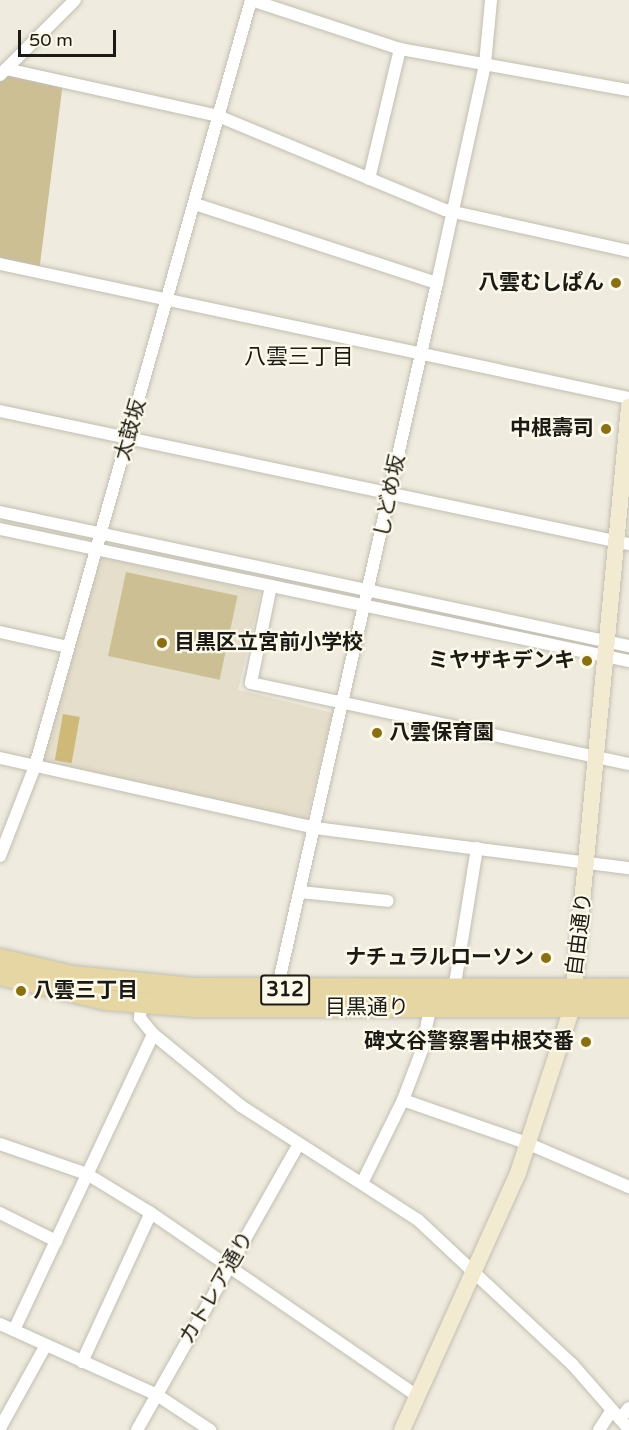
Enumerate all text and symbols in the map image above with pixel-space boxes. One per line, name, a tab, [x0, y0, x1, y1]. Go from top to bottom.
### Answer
scale bar	[21, 18, 118, 56]
text: 50 m	[29, 29, 73, 51]
place label: 八雲むしぱん	[478, 270, 604, 296]
marker: 八雲むしぱん	[609, 276, 623, 290]
district label: 八雲三丁目	[244, 345, 354, 371]
street label: 太鼓坂	[110, 396, 152, 464]
place label: 中根壽司	[510, 416, 594, 442]
marker: 中根壽司	[599, 422, 613, 436]
street label: しどめ坂	[369, 452, 411, 540]
place label: 目黒区立宮前小学校	[174, 630, 363, 656]
marker: 目黒区立宮前小学校	[155, 636, 169, 650]
place label: ミヤザキデンキ	[428, 648, 575, 674]
marker: ミヤザキデンキ	[580, 654, 594, 668]
place label: 八雲保育園	[389, 720, 494, 746]
marker: 八雲保育園	[370, 726, 384, 740]
street label: 自由通り	[562, 891, 598, 977]
place label: ナチュラルローソン	[345, 945, 534, 971]
marker: ナチュラルローソン	[539, 951, 553, 965]
road number: 312	[260, 973, 310, 1007]
place label: 八雲三丁目	[33, 978, 138, 1004]
marker: 八雲三丁目	[14, 984, 28, 998]
street label: 目黒通り	[325, 995, 409, 1021]
place label: 碑文谷警察署中根交番	[364, 1029, 574, 1055]
marker: 碑文谷警察署中根交番	[579, 1035, 593, 1049]
street label: カトレア通り	[175, 1227, 259, 1349]

